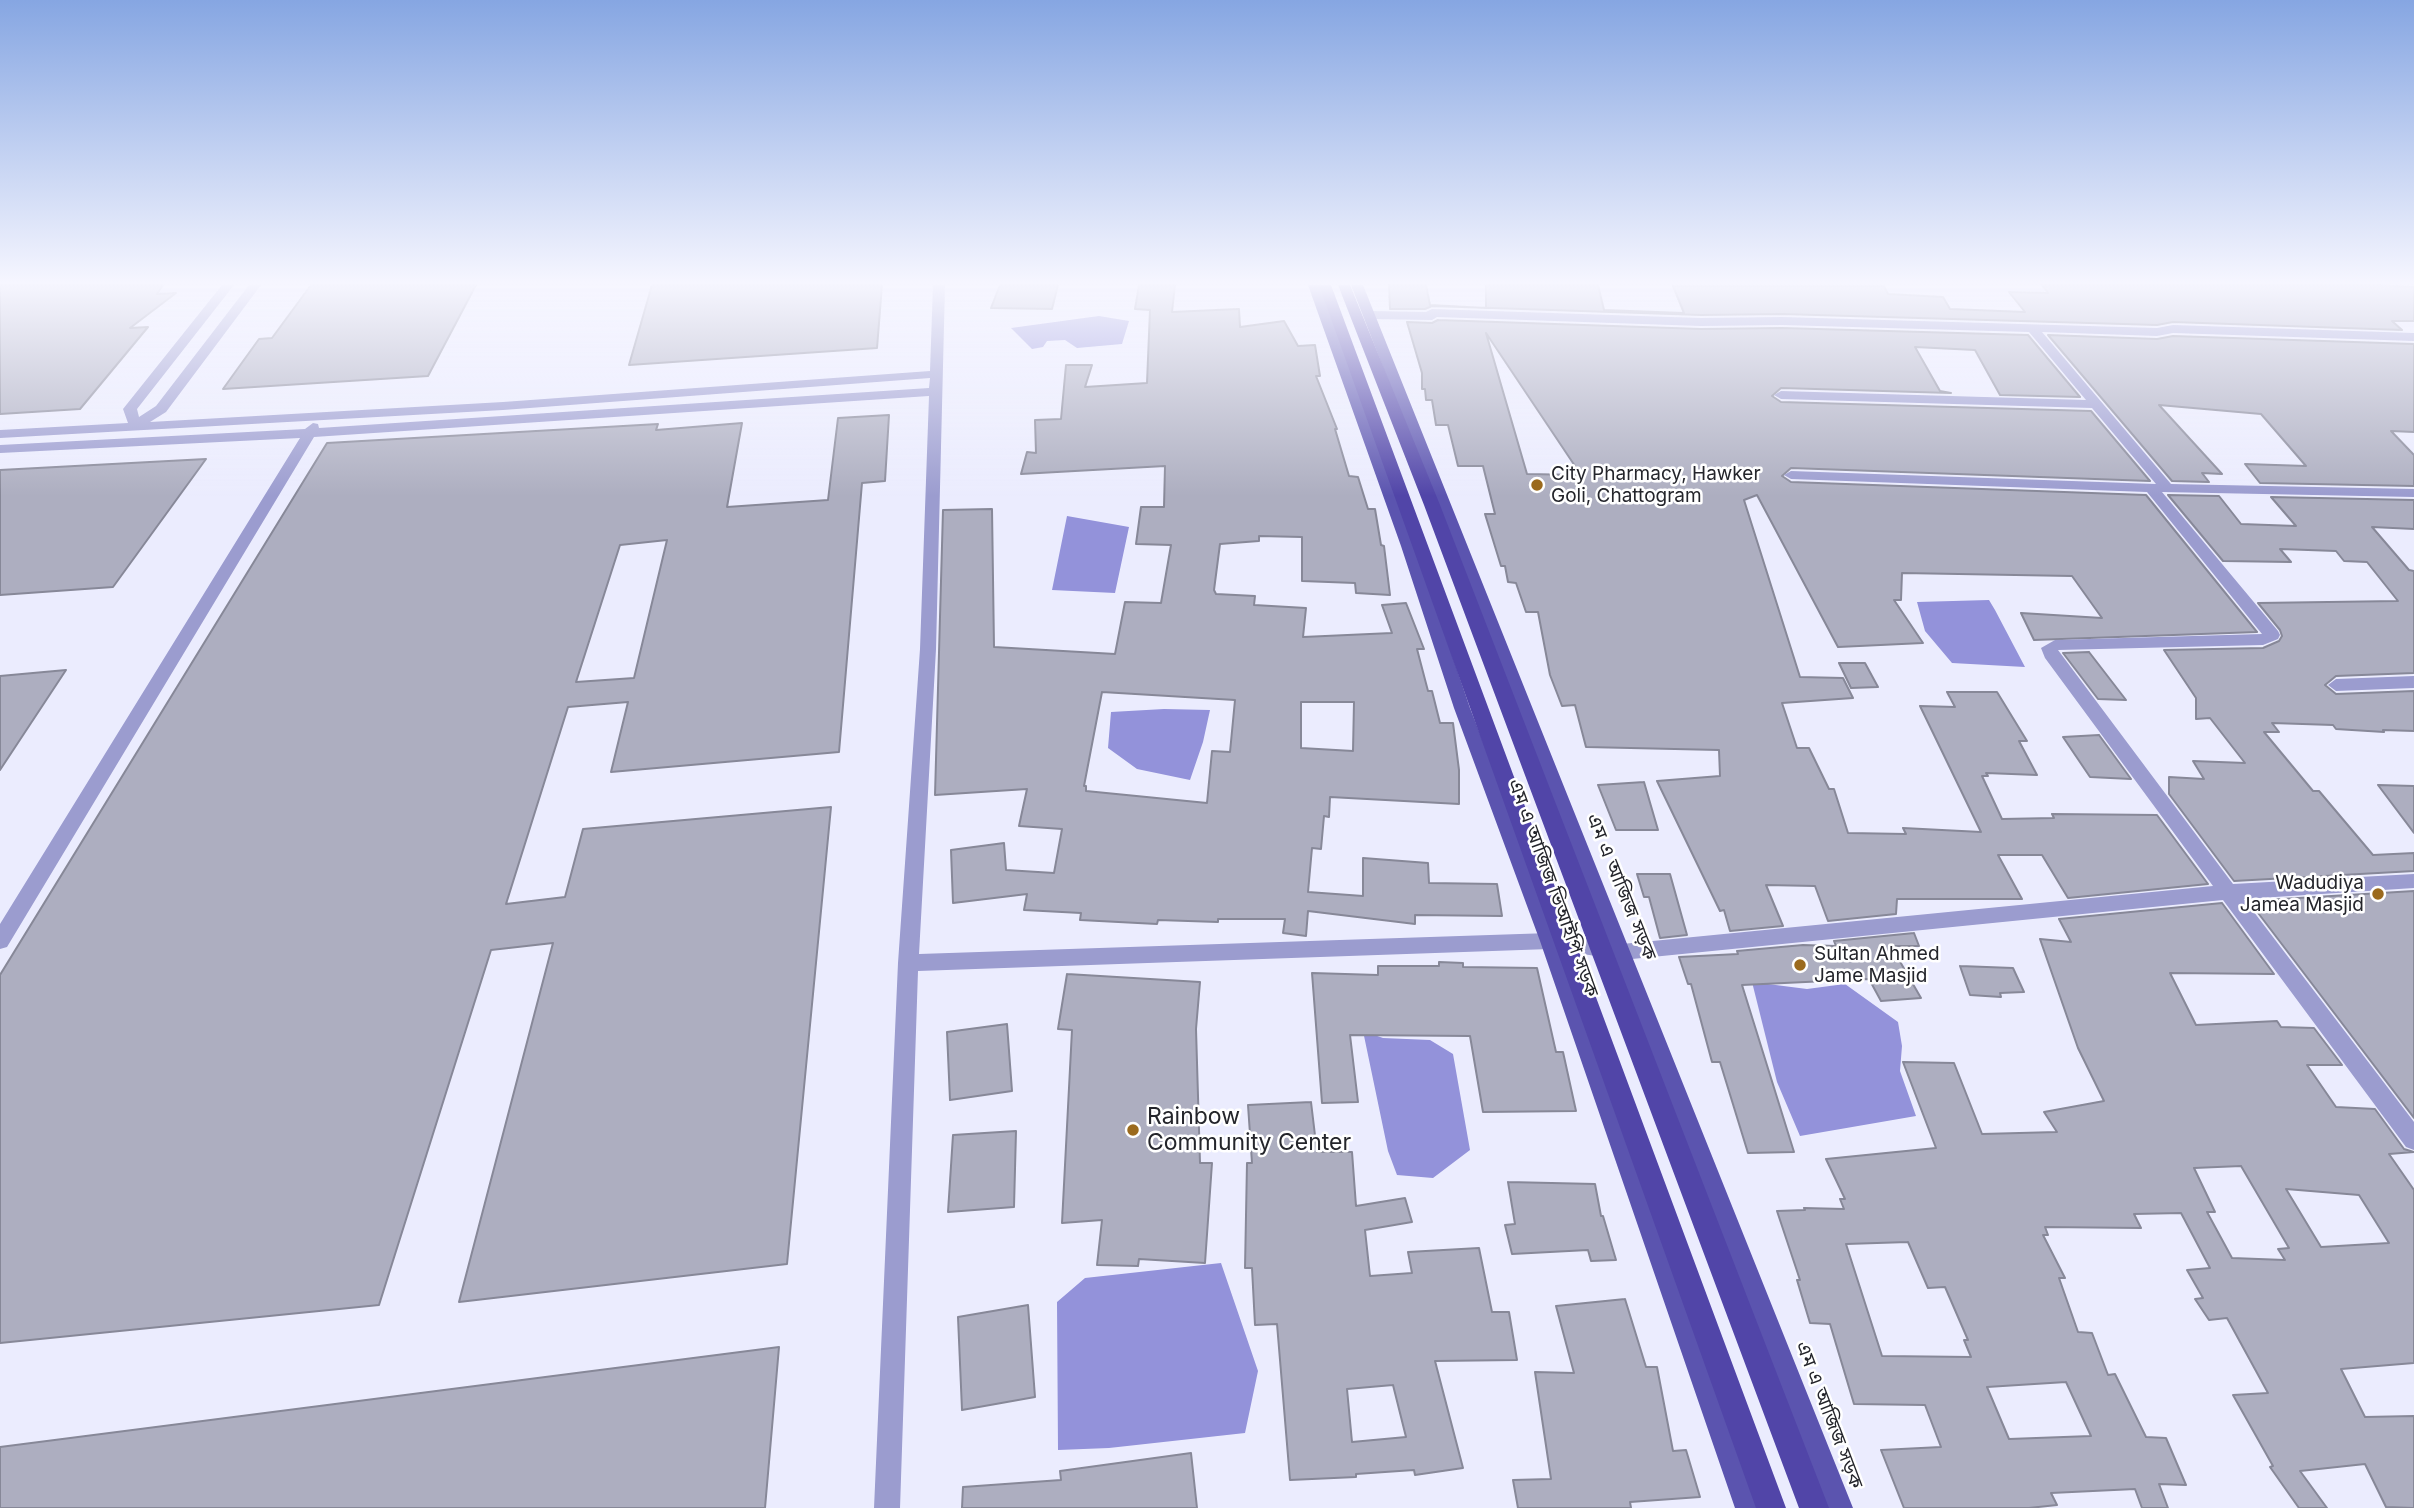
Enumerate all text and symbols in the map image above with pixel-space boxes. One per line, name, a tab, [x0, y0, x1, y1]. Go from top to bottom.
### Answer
place label: City Pharmacy, Hawker Goli, Chattogram	[1551, 463, 1761, 507]
marker: City Pharmacy, Hawker Goli, Chattogram	[1529, 477, 1545, 493]
street label: এম এ আজিজ ভিআইপি সড়ক	[1503, 776, 1603, 1000]
street label: এম এ আজিজ সড়ক	[1581, 810, 1661, 964]
place label: Wadudiya Jamea Masjid	[2240, 872, 2364, 916]
marker: Wadudiya Jamea Masjid	[2370, 886, 2386, 902]
place label: Sultan Ahmed Jame Masjid	[1814, 943, 1940, 987]
marker: Sultan Ahmed Jame Masjid	[1792, 957, 1808, 973]
place label: Rainbow Community Center	[1147, 1103, 1351, 1157]
marker: Rainbow Community Center	[1125, 1122, 1141, 1138]
street label: এম এ আজিজ সড়ক	[1790, 1338, 1868, 1492]

